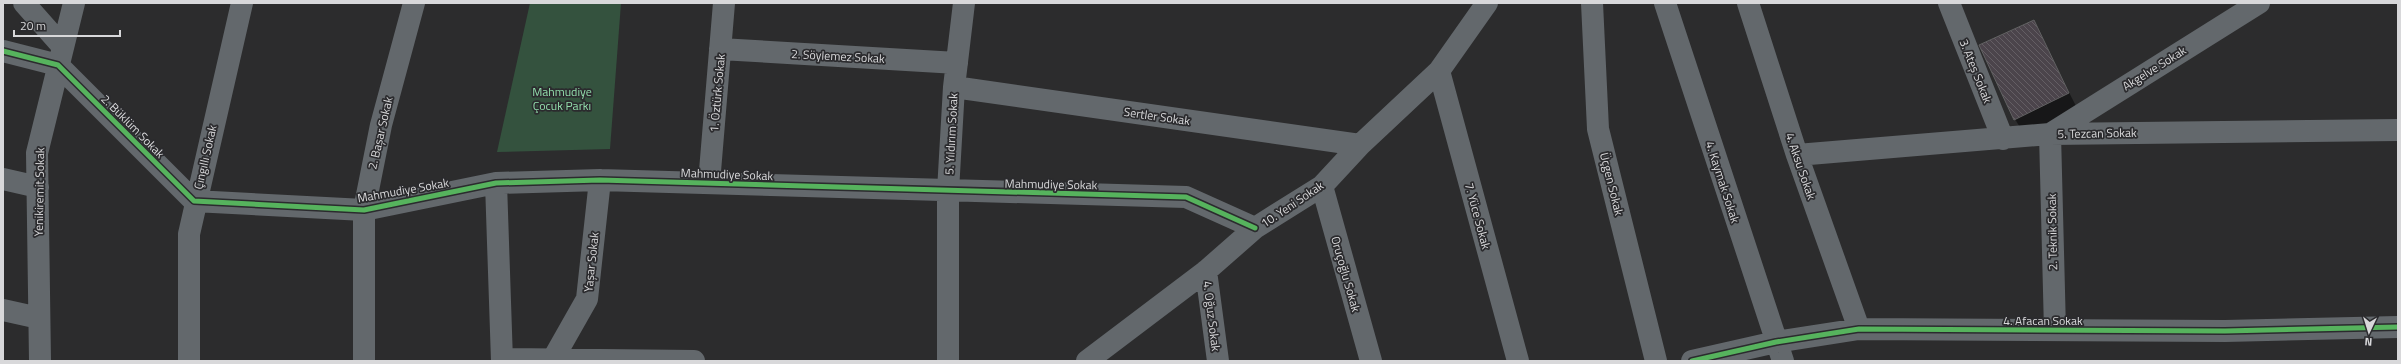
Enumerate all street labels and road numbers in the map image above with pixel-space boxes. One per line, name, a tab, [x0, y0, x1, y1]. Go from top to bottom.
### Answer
street label: 3. Ateş Sokak	[1955, 36, 1998, 106]
street label: Akgelve Sokak	[2118, 41, 2190, 95]
street label: 2. Söylemez Sokak	[791, 44, 886, 68]
street label: 1. Öztürk Sokak	[704, 53, 730, 133]
street label: 2. Büklüm Sokak	[97, 90, 169, 162]
street label: 5. Yıldırım Sokak	[939, 92, 963, 175]
street label: 2. Başar Sokak	[362, 95, 398, 171]
street label: Sertler Sokak	[1123, 102, 1192, 130]
street label: Çıngıllı Sokak	[188, 123, 222, 191]
street label: 5. Tezcan Sokak	[2057, 123, 2137, 143]
street label: 4. Aksu Sokak	[1781, 130, 1821, 202]
street label: 4. Kaymak Sokak	[1701, 139, 1745, 226]
street label: Yenikiremit Sokak	[29, 147, 49, 237]
street label: Üçgen Sokak	[1595, 150, 1629, 218]
street label: Mahmudiye Sokak	[680, 163, 774, 185]
street label: Mahmudiye Sokak	[356, 173, 450, 207]
street label: Mahmudiye Sokak	[1005, 174, 1098, 194]
street label: 10. Yeni Sokak	[1257, 176, 1328, 232]
street label: 7. Yüce Sokak	[1460, 181, 1496, 252]
street label: 2. Teknik Sokak	[2042, 193, 2062, 271]
street label: Yaşar Sokak	[578, 231, 604, 293]
street label: Oruçoğlu Sokak	[1326, 234, 1366, 314]
street label: 4. Oğuz Sokak	[1198, 280, 1226, 353]
street label: 4. Afacan Sokak	[2003, 311, 2083, 330]

